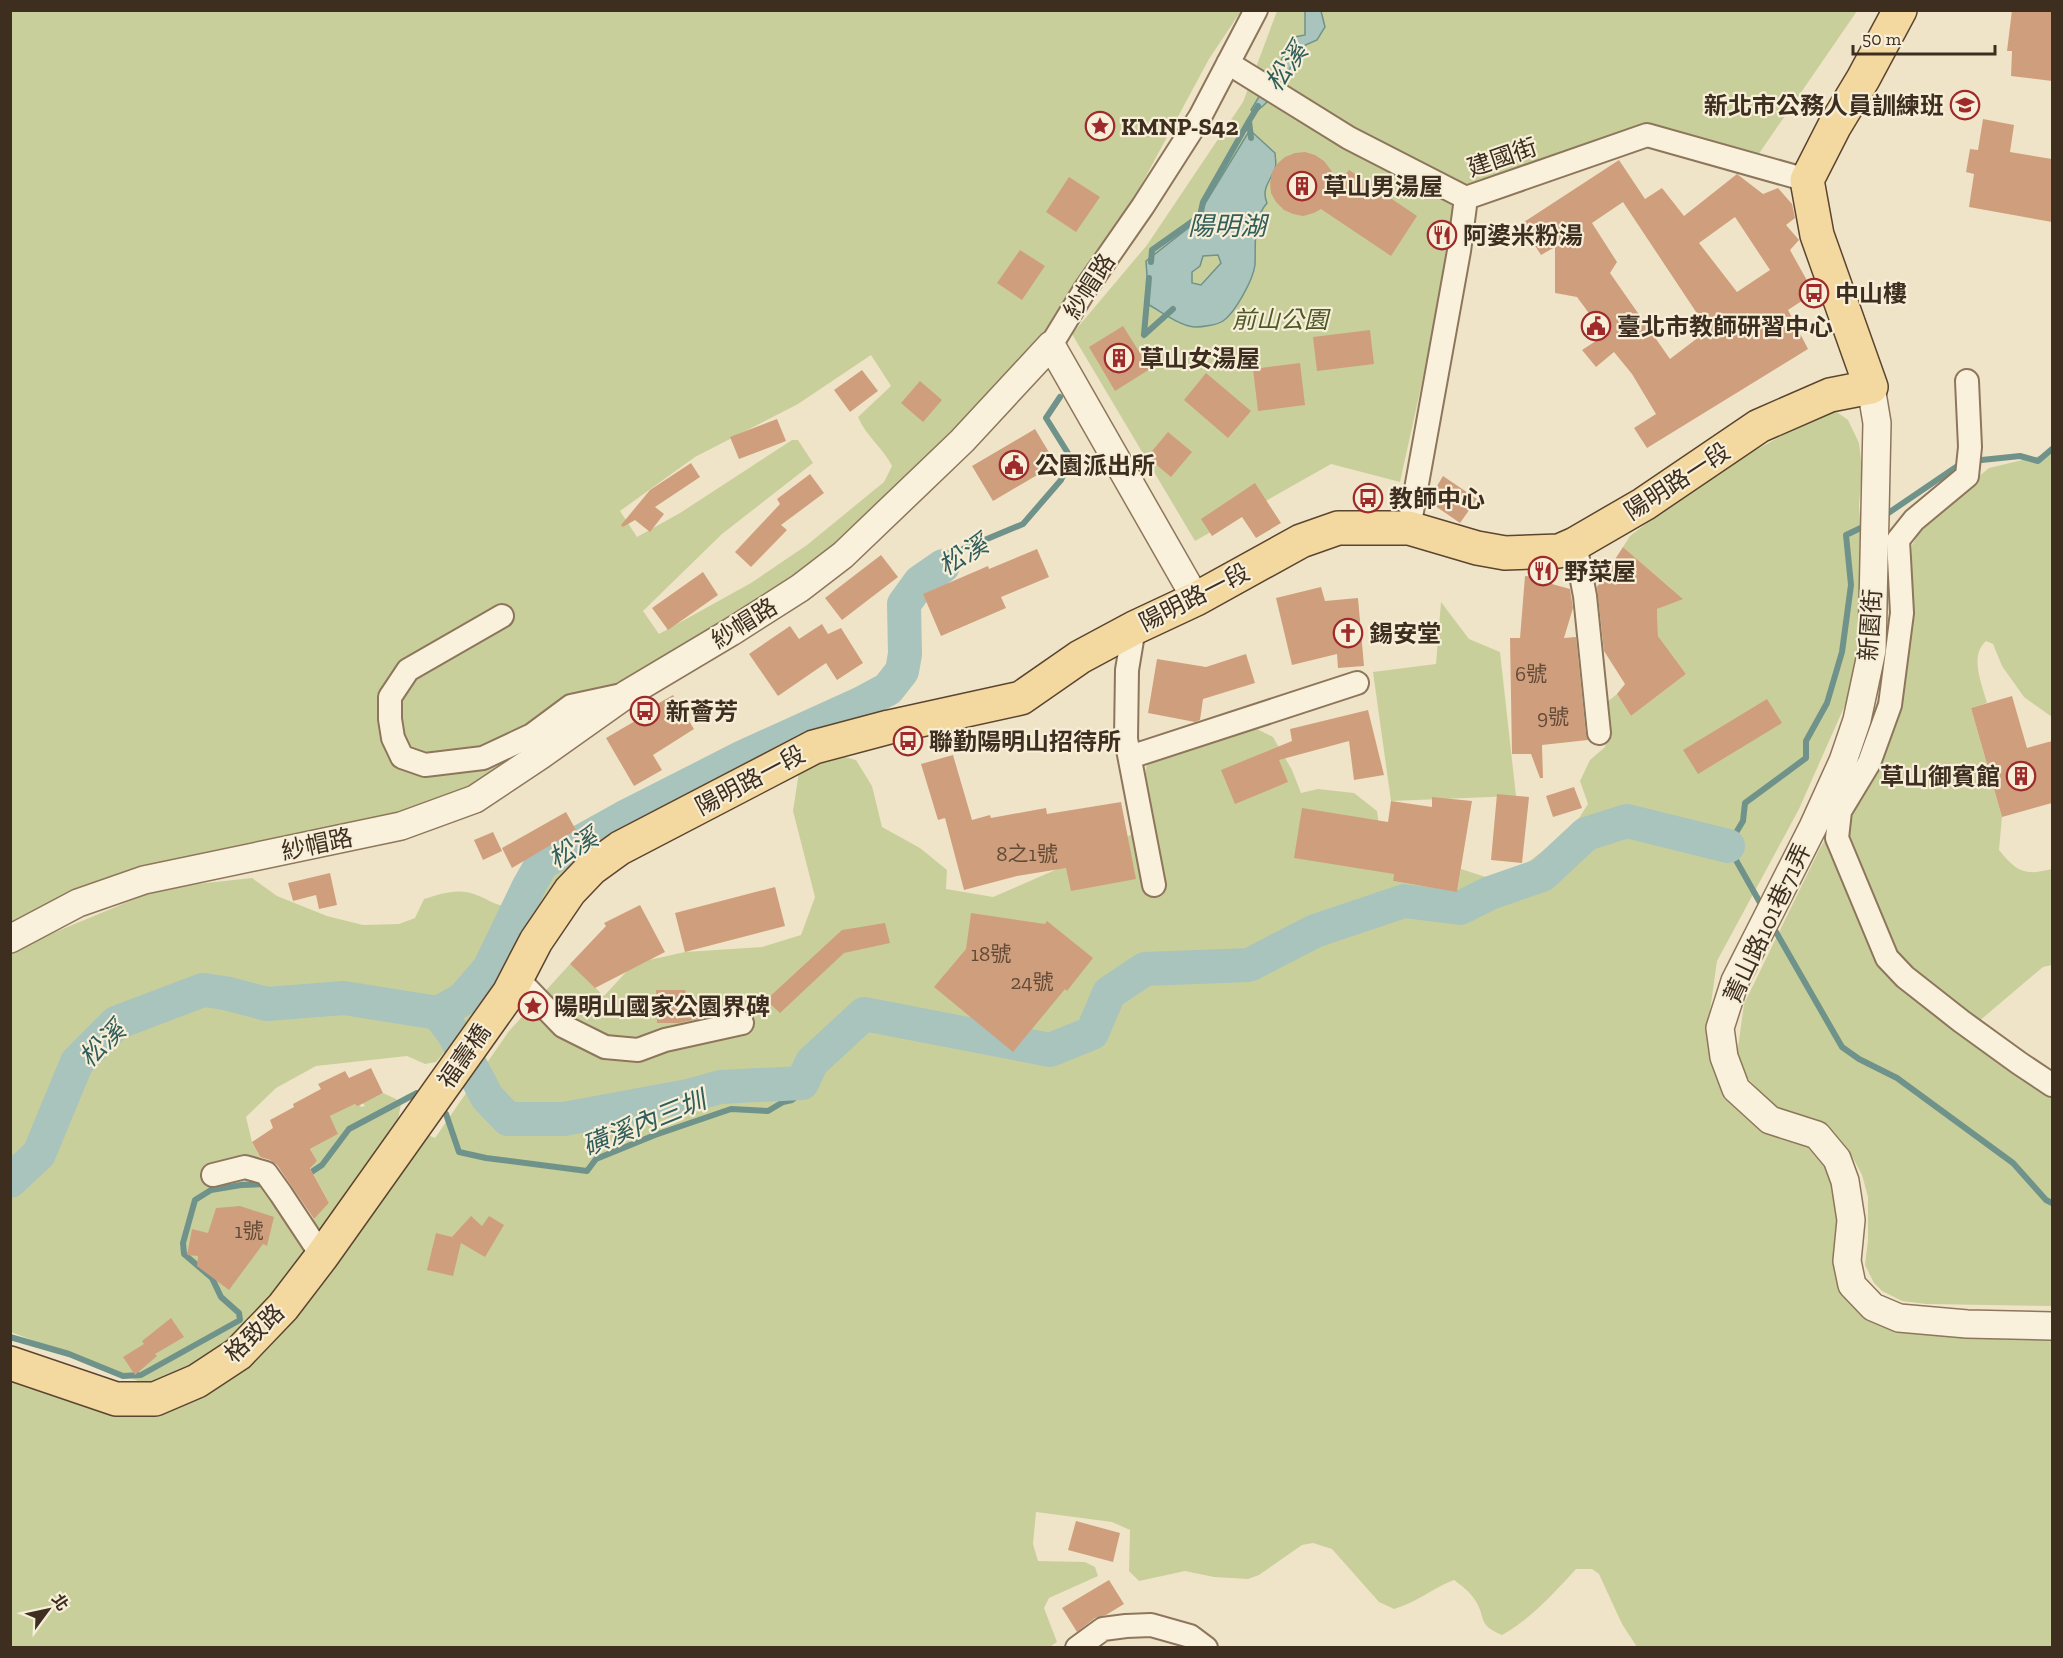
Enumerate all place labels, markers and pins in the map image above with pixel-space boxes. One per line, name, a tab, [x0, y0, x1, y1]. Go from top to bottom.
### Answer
school or university icon: 新北市公務人員訓練班	[1949, 89, 1981, 121]
place label: 新北市公務人員訓練班	[1704, 91, 1944, 120]
place icon: KMNP-S42	[1084, 110, 1116, 142]
place label: KMNP-S42	[1121, 112, 1239, 141]
building icon: 草山男湯屋	[1286, 170, 1318, 202]
place label: 草山男湯屋	[1323, 172, 1443, 201]
restaurant icon: 阿婆米粉湯	[1426, 219, 1458, 251]
place label: 阿婆米粉湯	[1463, 221, 1583, 250]
bus stop icon: 中山樓	[1798, 277, 1830, 309]
place label: 中山樓	[1835, 279, 1907, 308]
public building icon: 臺北市教師研習中心	[1580, 310, 1612, 342]
place label: 臺北市教師研習中心	[1617, 312, 1833, 341]
building icon: 草山女湯屋	[1103, 342, 1135, 374]
place label: 草山女湯屋	[1140, 344, 1260, 373]
public building icon: 公園派出所	[998, 449, 1030, 481]
place label: 公園派出所	[1035, 451, 1155, 480]
bus stop icon: 教師中心	[1352, 482, 1384, 514]
place label: 教師中心	[1389, 484, 1485, 513]
restaurant icon: 野菜屋	[1527, 555, 1559, 587]
place label: 野菜屋	[1564, 557, 1636, 586]
church icon: 錫安堂	[1332, 617, 1364, 649]
place label: 錫安堂	[1369, 619, 1441, 648]
bus stop icon: 新薈芳	[629, 695, 661, 727]
place label: 新薈芳	[666, 697, 738, 726]
bus stop icon: 聯勤陽明山招待所	[892, 725, 924, 757]
place label: 聯勤陽明山招待所	[929, 727, 1121, 756]
building icon: 草山御賓館	[2005, 760, 2037, 792]
place label: 草山御賓館	[1880, 762, 2000, 791]
place icon: 陽明山國家公園界碑	[517, 990, 549, 1022]
place label: 陽明山國家公園界碑	[554, 992, 770, 1021]

